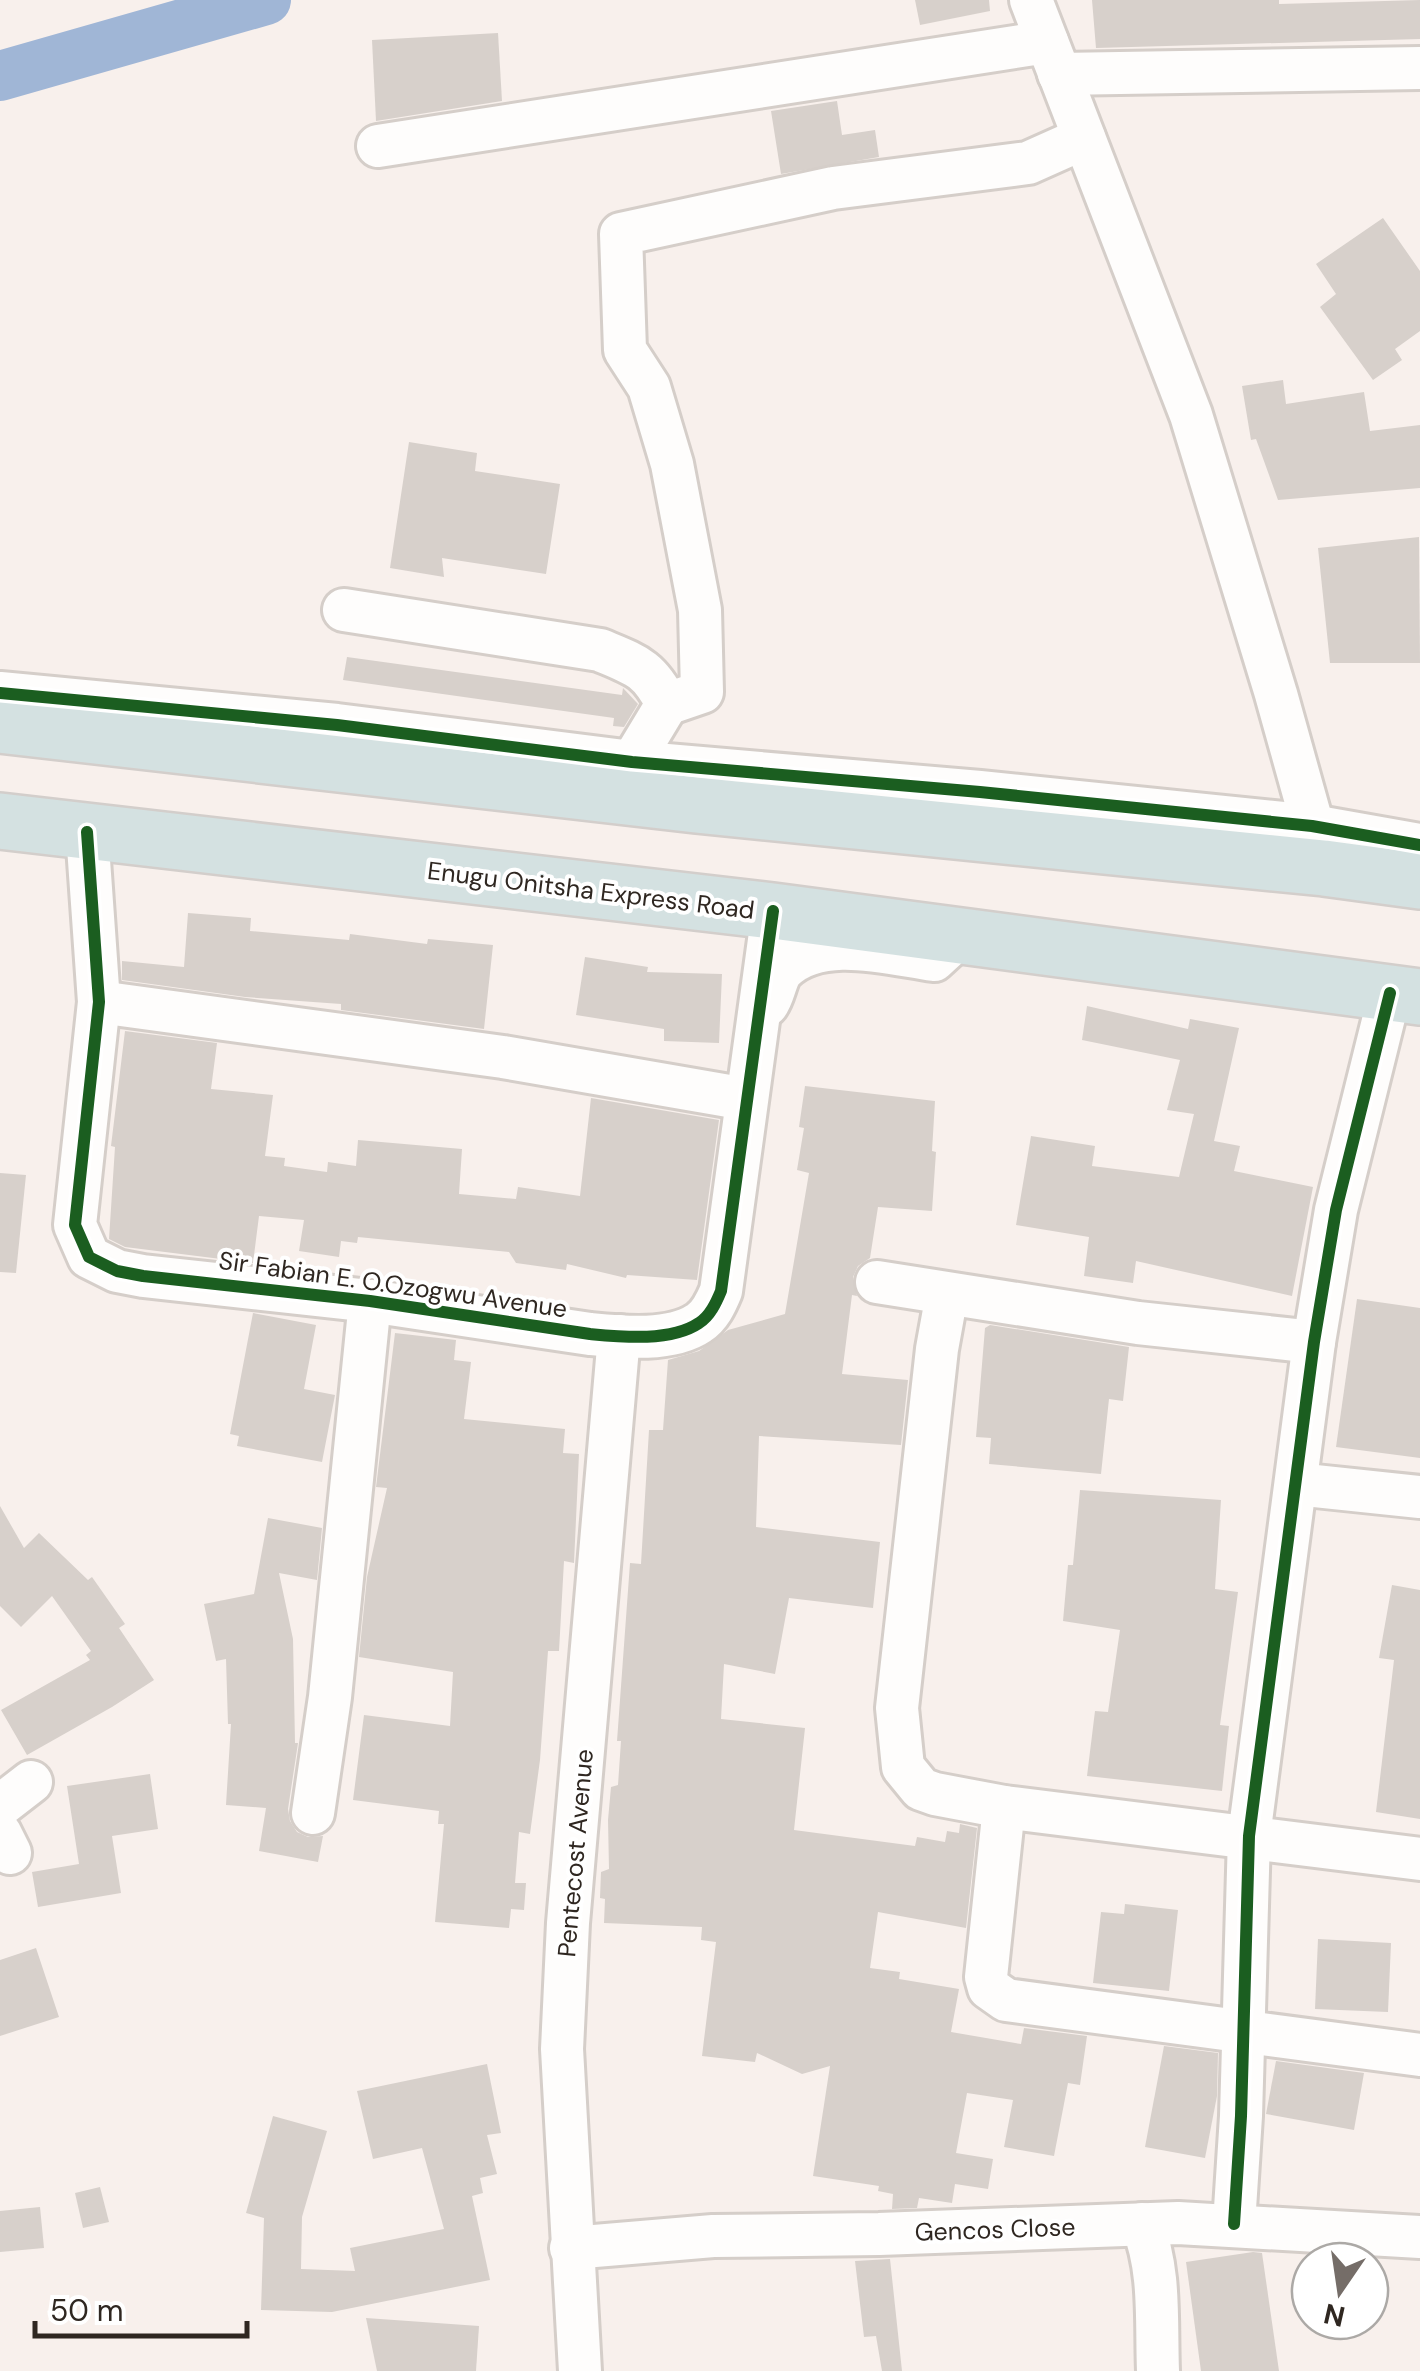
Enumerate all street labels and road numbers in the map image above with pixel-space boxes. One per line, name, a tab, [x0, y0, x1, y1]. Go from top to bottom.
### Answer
street label: Enugu Onitsha Express Road	[425, 854, 756, 927]
street label: Sir Fabian E. O.Ozogwu Avenue	[217, 1244, 569, 1325]
street label: Pentecost Avenue	[550, 1748, 601, 1958]
street label: Gencos Close	[914, 2210, 1076, 2249]

